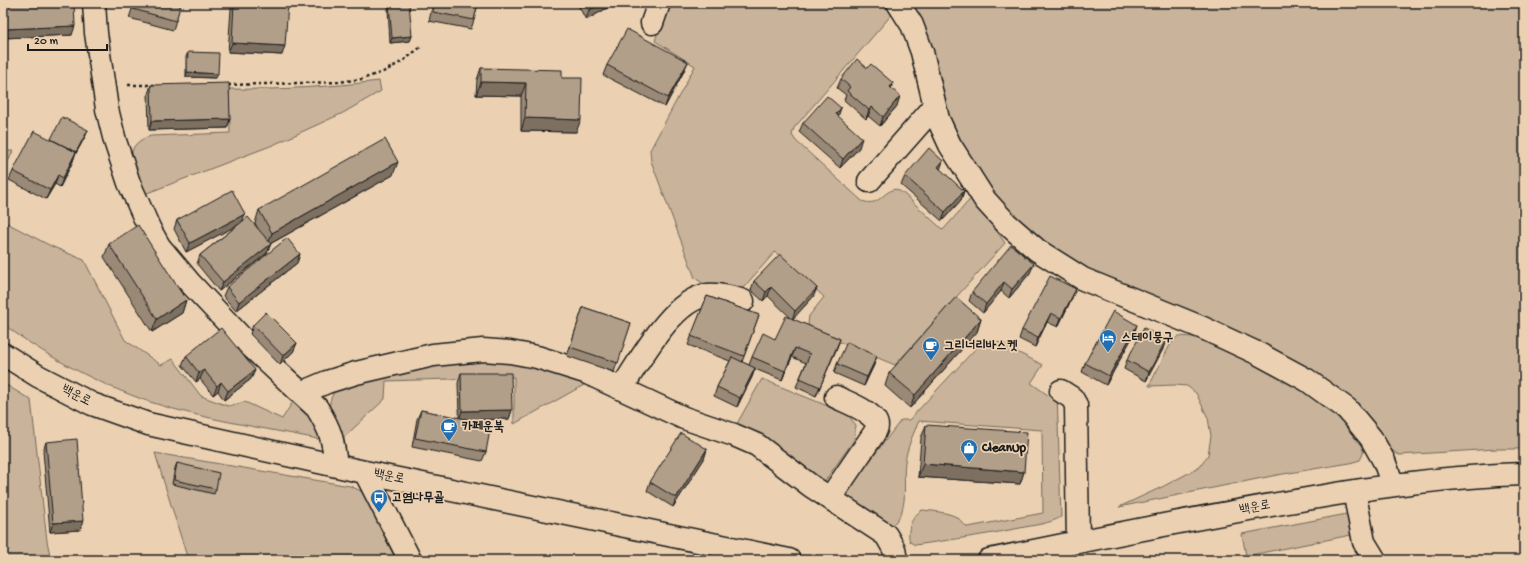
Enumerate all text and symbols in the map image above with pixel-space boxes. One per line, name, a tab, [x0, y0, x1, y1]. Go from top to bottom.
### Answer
scale bar	[28, 26, 107, 52]
text: 20 m	[34, 35, 59, 49]
hotel icon: 스테이뭉구	[1098, 328, 1118, 353]
place label: 스테이뭉구	[1121, 331, 1174, 346]
cafe icon: 그리너리바스켓	[921, 336, 941, 361]
place label: 그리너리바스켓	[944, 339, 1018, 354]
street label: 백운로	[59, 382, 93, 410]
cafe icon: 카페운북	[439, 417, 459, 442]
place label: 카페운북	[462, 420, 504, 435]
shop icon: CleanUp	[959, 438, 979, 463]
place label: CleanUp	[981, 441, 1027, 457]
street label: 백운로	[372, 466, 406, 488]
bus stop icon: 고염나무골	[369, 488, 389, 513]
place label: 고염나무골	[392, 491, 445, 506]
street label: 백운로	[1238, 498, 1272, 518]

